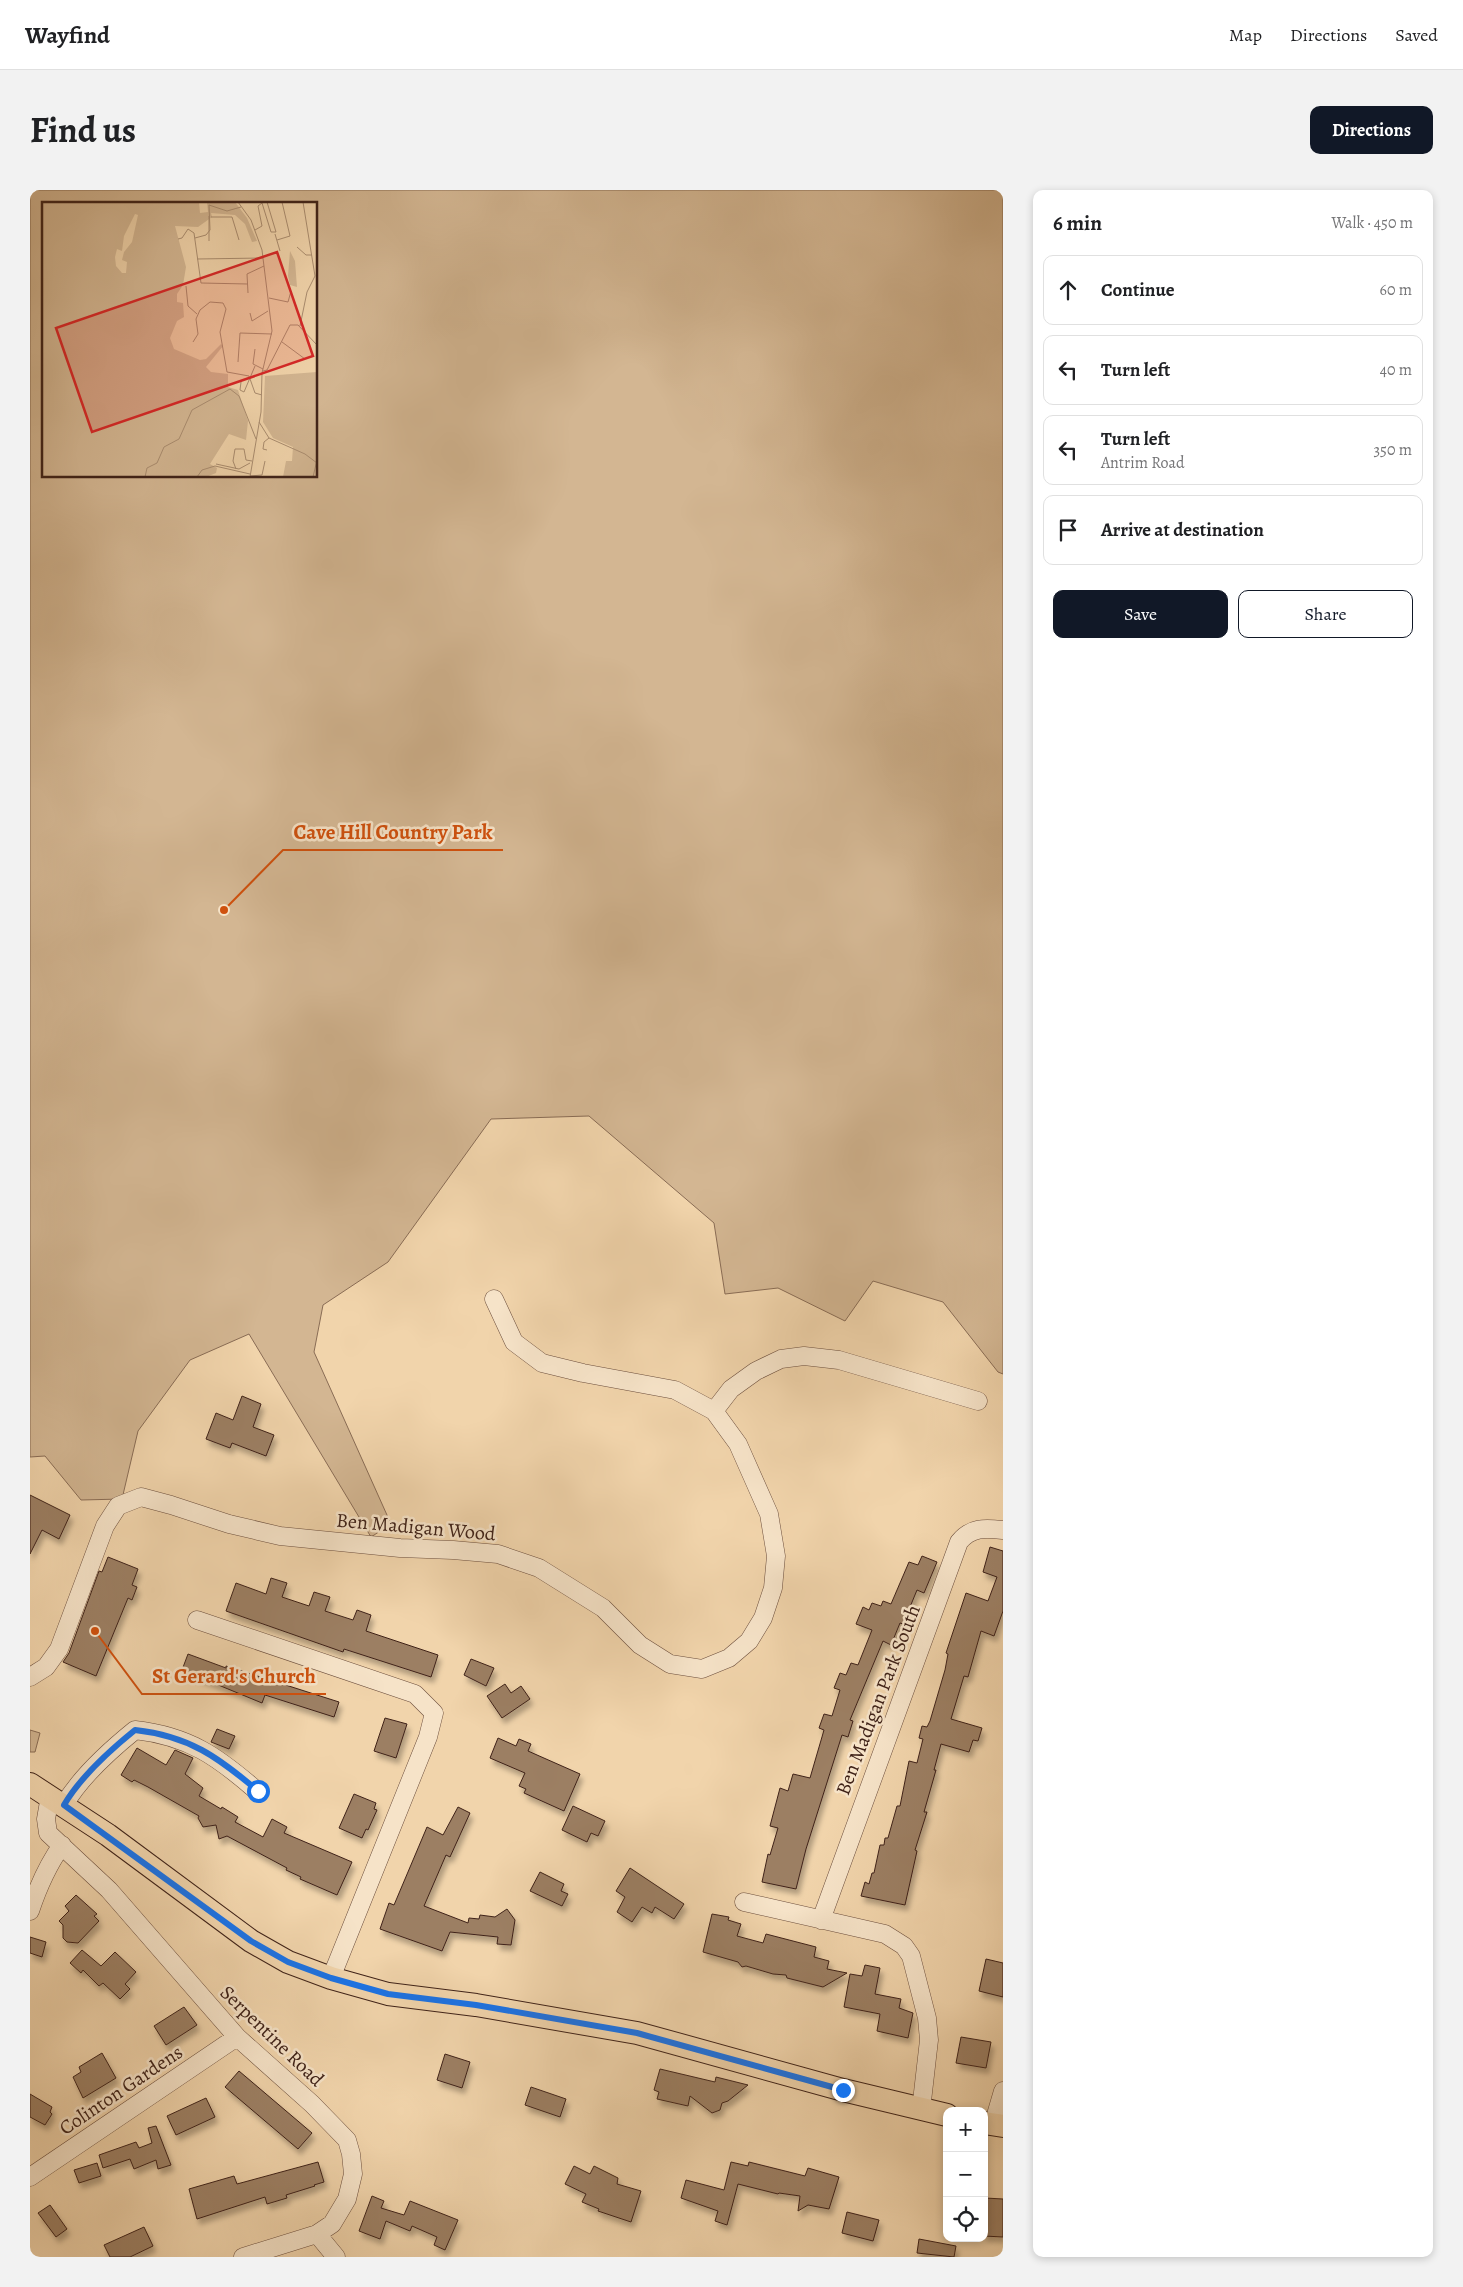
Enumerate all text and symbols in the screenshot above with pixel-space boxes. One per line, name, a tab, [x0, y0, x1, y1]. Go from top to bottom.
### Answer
text: Wayfind	[25, 19, 110, 51]
text: Map	[1229, 23, 1262, 47]
text: Directions	[1290, 23, 1367, 47]
text: Saved	[1395, 23, 1438, 47]
text: Find us	[30, 106, 136, 154]
button: Directions	[1310, 106, 1433, 154]
inset map	[42, 202, 318, 478]
text: 6 min	[1053, 209, 1102, 237]
text: Walk · 450 m	[1331, 212, 1413, 234]
icon: ahead	[1054, 276, 1082, 304]
text: Continue	[1101, 277, 1175, 303]
text: 60 m	[1380, 279, 1412, 301]
icon: left	[1054, 356, 1082, 384]
text: Turn left	[1101, 357, 1170, 383]
text: 40 m	[1380, 359, 1412, 381]
text: Turn left	[1101, 426, 1170, 452]
icon: left	[1054, 436, 1082, 464]
text: 350 m	[1373, 439, 1412, 461]
text: Antrim Road	[1101, 452, 1185, 474]
icon: arrive	[1054, 516, 1082, 544]
text: Arrive at destination	[1101, 517, 1264, 543]
button: Save	[1053, 590, 1228, 638]
button: Share	[1238, 590, 1413, 638]
callout: Cave Hill Country Park	[283, 814, 503, 850]
text: Cave Hill Country Park	[293, 818, 493, 846]
street label: Ben Madigan Wood	[335, 1507, 497, 1547]
street label: Ben Madigan Park South	[829, 1601, 927, 1799]
callout: St Gerard's Church	[142, 1658, 326, 1694]
text: St Gerard's Church	[152, 1662, 316, 1690]
route start	[247, 1780, 270, 1803]
street label: Serpentine Road	[214, 1979, 330, 2093]
street label: Colinton Gardens	[54, 2039, 188, 2141]
route end	[832, 2079, 855, 2102]
map controls	[943, 2107, 988, 2242]
button: +	[943, 2107, 988, 2152]
button: −	[943, 2152, 988, 2197]
button: locate	[943, 2197, 988, 2242]

